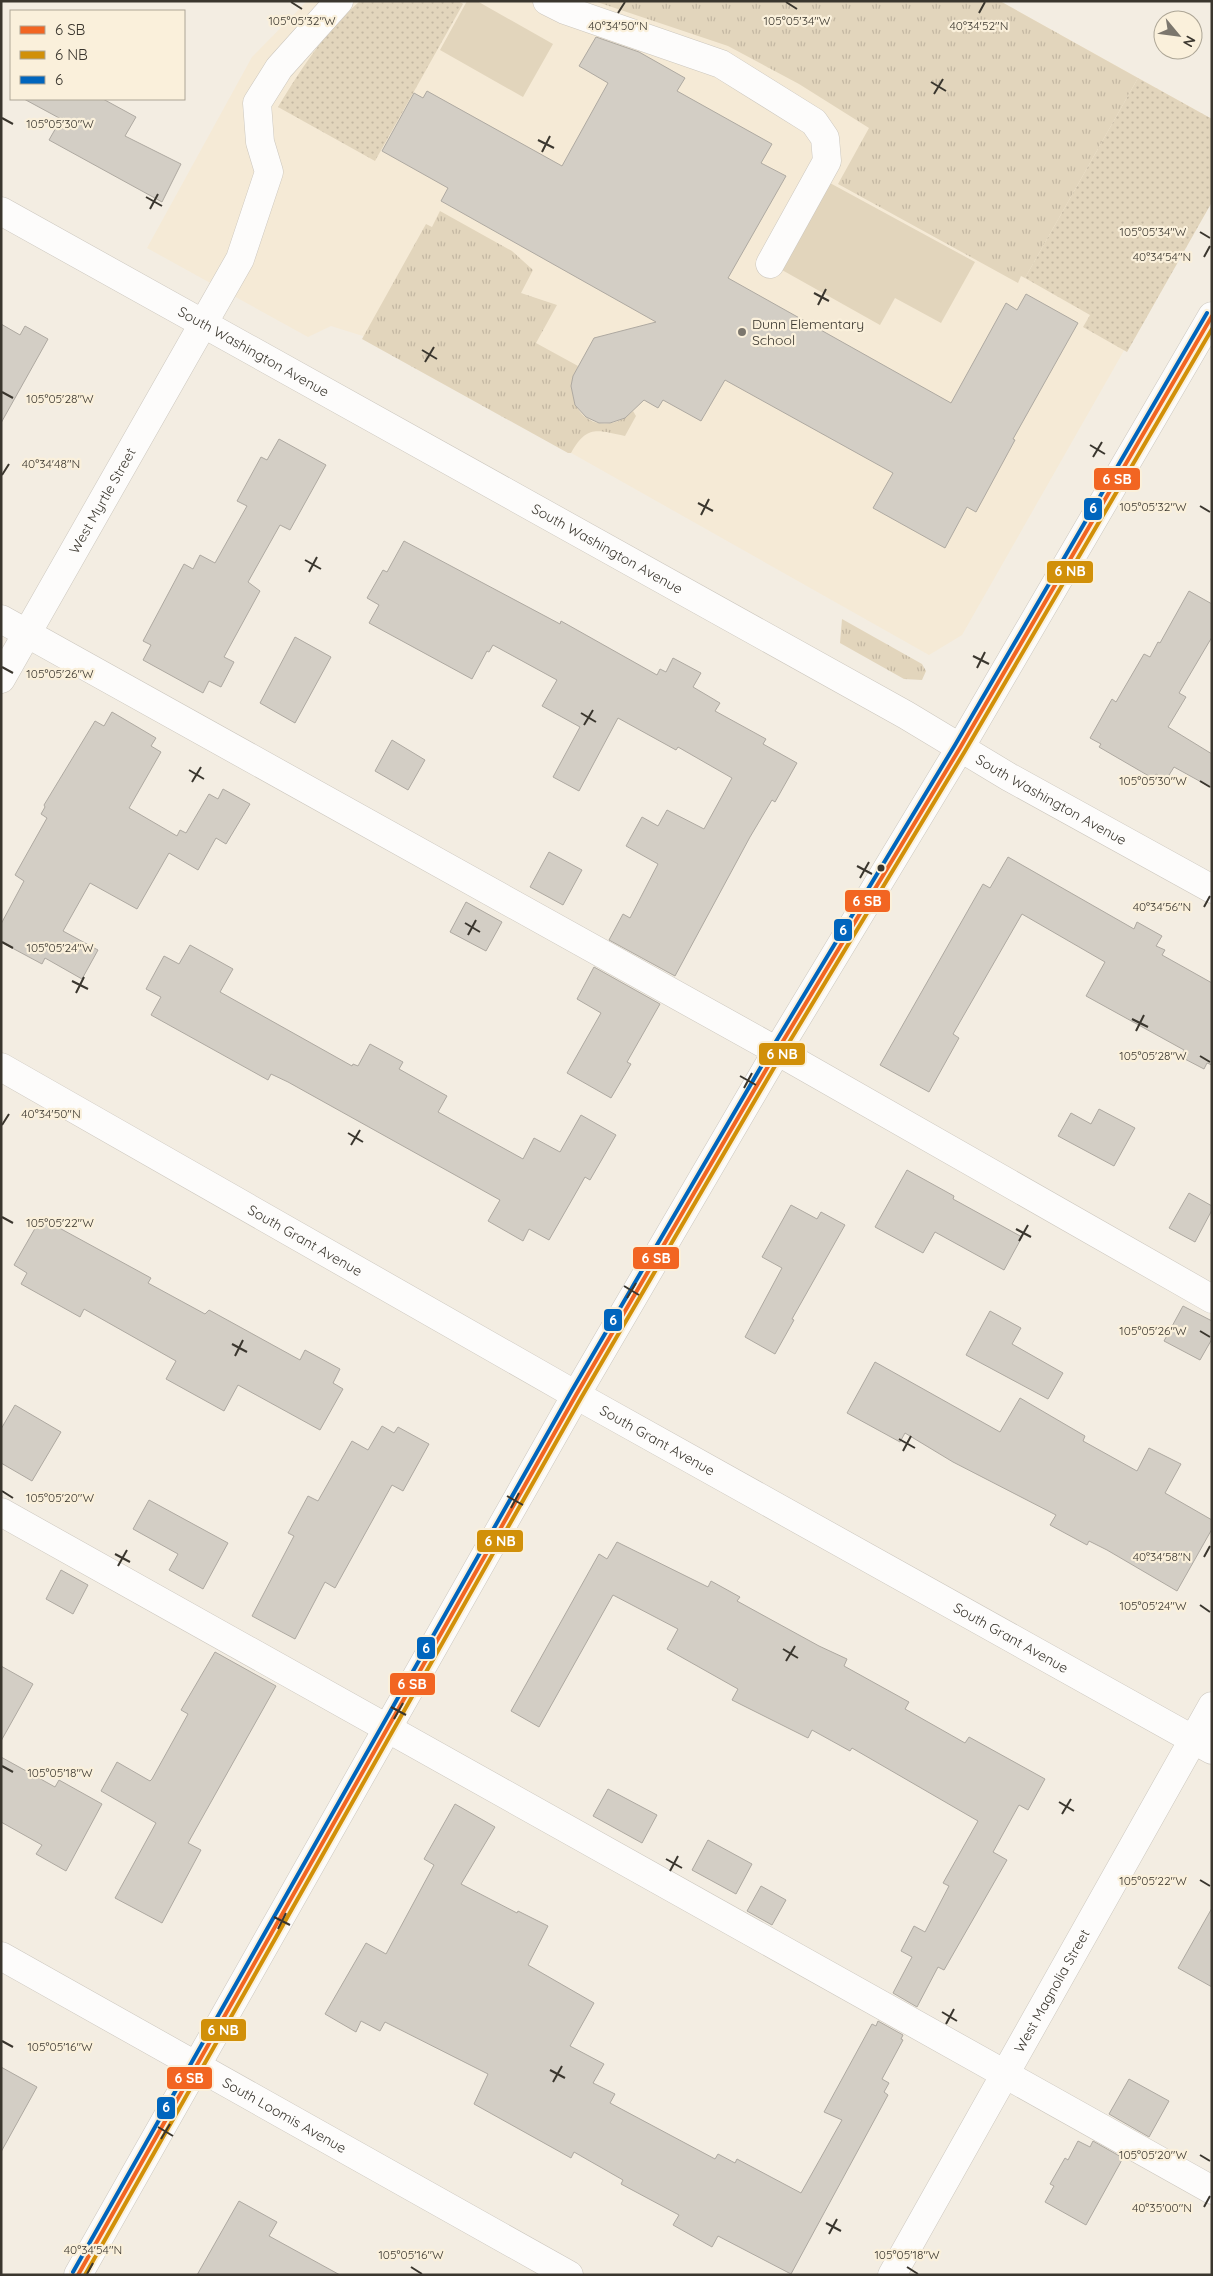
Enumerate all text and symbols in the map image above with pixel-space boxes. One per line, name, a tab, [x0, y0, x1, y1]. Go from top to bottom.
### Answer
legend	[10, 10, 185, 100]
north arrow	[1153, 10, 1203, 60]
text: 105°05'32"W	[268, 13, 336, 28]
text: 105°05'34"W	[764, 13, 831, 28]
text: 40°34'50"N	[588, 18, 648, 33]
text: 40°34'52"N	[950, 18, 1008, 33]
text: 6 SB	[55, 20, 86, 39]
text: N	[1179, 32, 1200, 50]
text: 6 NB	[55, 45, 88, 64]
text: 6	[55, 70, 63, 89]
text: 105°05'30"W	[26, 116, 94, 131]
text: 105°05'34"W	[1120, 224, 1187, 239]
text: 40°34'54"N	[1133, 249, 1191, 264]
street label: South Washington Avenue	[175, 302, 332, 401]
place label: Dunn Elementary School	[752, 315, 864, 349]
marker: Dunn Elementary School	[736, 326, 748, 338]
text: 105°05'28"W	[26, 391, 94, 406]
street label: West Myrtle Street	[65, 444, 140, 557]
text: 40°34'48"N	[22, 456, 80, 471]
line badge: 6 SB	[1093, 467, 1141, 491]
text: 6 SB	[1102, 470, 1132, 488]
line badge: 6	[1083, 497, 1103, 521]
street label: South Washington Avenue	[529, 499, 686, 598]
text: 6	[1089, 499, 1097, 517]
text: 105°05'32"W	[1119, 499, 1187, 514]
line badge: 6 NB	[1046, 560, 1094, 584]
text: 6 NB	[1054, 562, 1086, 580]
text: 105°05'26"W	[26, 666, 94, 681]
street label: South Washington Avenue	[973, 750, 1130, 849]
text: 105°05'30"W	[1119, 773, 1187, 788]
unlabelled marker	[876, 863, 886, 873]
line badge: 6 SB	[844, 889, 891, 913]
text: 6 SB	[852, 892, 882, 910]
text: 40°34'56"N	[1133, 899, 1191, 914]
line badge: 6	[833, 918, 853, 942]
text: 6	[839, 921, 847, 939]
text: 105°05'24"W	[26, 940, 94, 955]
line badge: 6 NB	[758, 1042, 806, 1066]
text: 6 NB	[766, 1045, 798, 1063]
text: 105°05'28"W	[1119, 1048, 1187, 1063]
text: 40°34'50"N	[21, 1106, 81, 1121]
street label: South Grant Avenue	[245, 1201, 366, 1280]
text: 105°05'22"W	[26, 1215, 94, 1230]
line badge: 6 SB	[632, 1246, 680, 1270]
text: 6 SB	[641, 1249, 671, 1267]
line badge: 6	[603, 1308, 623, 1332]
text: 6	[609, 1311, 617, 1329]
text: 105°05'26"W	[1119, 1323, 1187, 1338]
street label: South Grant Avenue	[597, 1401, 718, 1480]
text: 105°05'20"W	[26, 1490, 94, 1505]
line badge: 6 NB	[476, 1529, 524, 1553]
text: 6 NB	[484, 1532, 516, 1550]
text: 40°34'58"N	[1133, 1549, 1191, 1564]
street label: South Grant Avenue	[950, 1598, 1072, 1677]
text: 105°05'24"W	[1119, 1598, 1187, 1613]
line badge: 6	[416, 1636, 436, 1660]
text: 6	[422, 1639, 430, 1657]
line badge: 6 SB	[389, 1672, 436, 1696]
text: 6 SB	[397, 1675, 427, 1693]
text: 105°05'18"W	[27, 1765, 93, 1780]
text: 105°05'22"W	[1119, 1873, 1187, 1888]
street label: West Magnolia Street	[1010, 1926, 1094, 2056]
line badge: 6 NB	[200, 2018, 247, 2042]
text: 6 NB	[207, 2021, 239, 2039]
text: 105°05'16"W	[27, 2039, 93, 2054]
line badge: 6 SB	[166, 2066, 213, 2090]
text: 6 SB	[174, 2069, 204, 2087]
street label: South Loomis Avenue	[219, 2073, 350, 2157]
line badge: 6	[156, 2096, 176, 2120]
text: 6	[162, 2098, 170, 2116]
text: 105°05'20"W	[1119, 2147, 1187, 2162]
text: 40°35'00"N	[1132, 2200, 1192, 2215]
text: 40°34'54"N	[64, 2242, 122, 2257]
text: 105°05'16"W	[378, 2247, 444, 2262]
text: 105°05'18"W	[874, 2247, 940, 2262]

